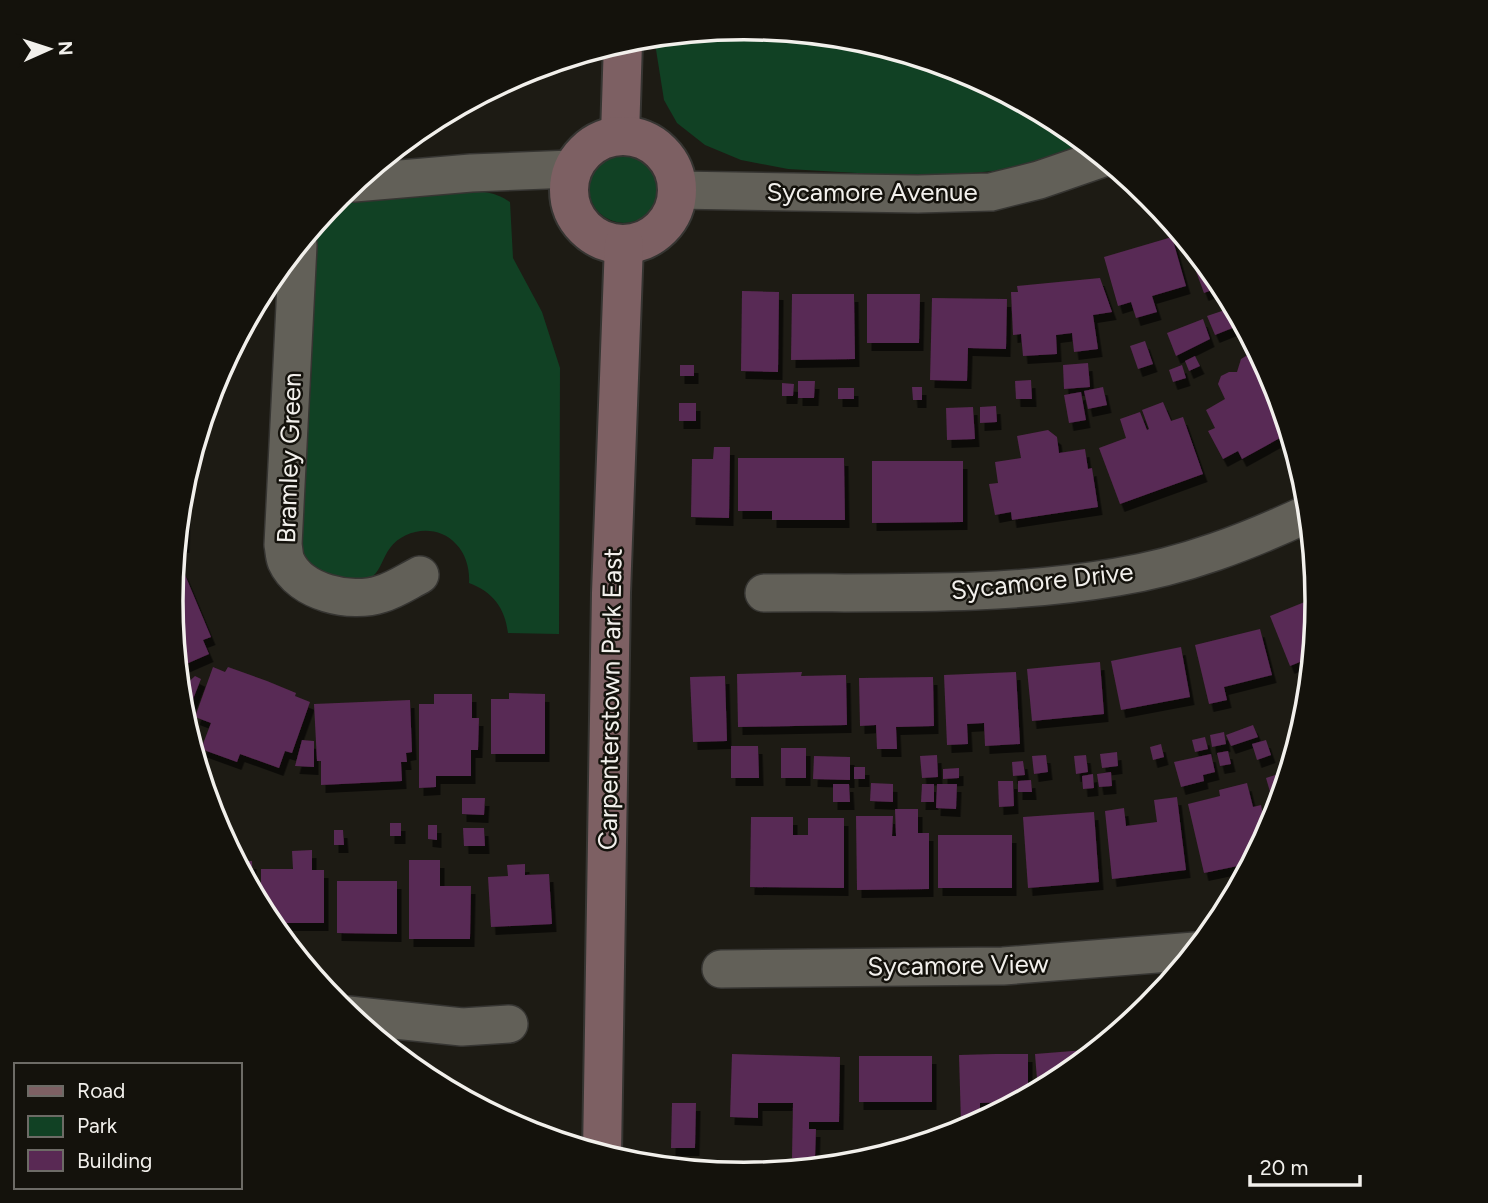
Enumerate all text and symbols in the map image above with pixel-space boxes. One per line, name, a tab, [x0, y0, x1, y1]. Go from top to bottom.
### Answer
north arrow	[14, 14, 84, 84]
text: N	[54, 40, 77, 56]
street label: Sycamore Avenue	[766, 176, 978, 208]
street label: Bramley Green	[270, 372, 308, 544]
street label: Carpenterstown Park East	[591, 548, 629, 850]
street label: Sycamore Drive	[949, 556, 1135, 606]
street label: Sycamore View	[867, 947, 1050, 983]
legend	[14, 1063, 242, 1189]
text: Road	[77, 1078, 125, 1103]
text: Park	[77, 1113, 118, 1138]
scale bar	[1250, 1144, 1360, 1188]
text: Building	[77, 1148, 152, 1173]
text: 20 m	[1260, 1155, 1308, 1180]

